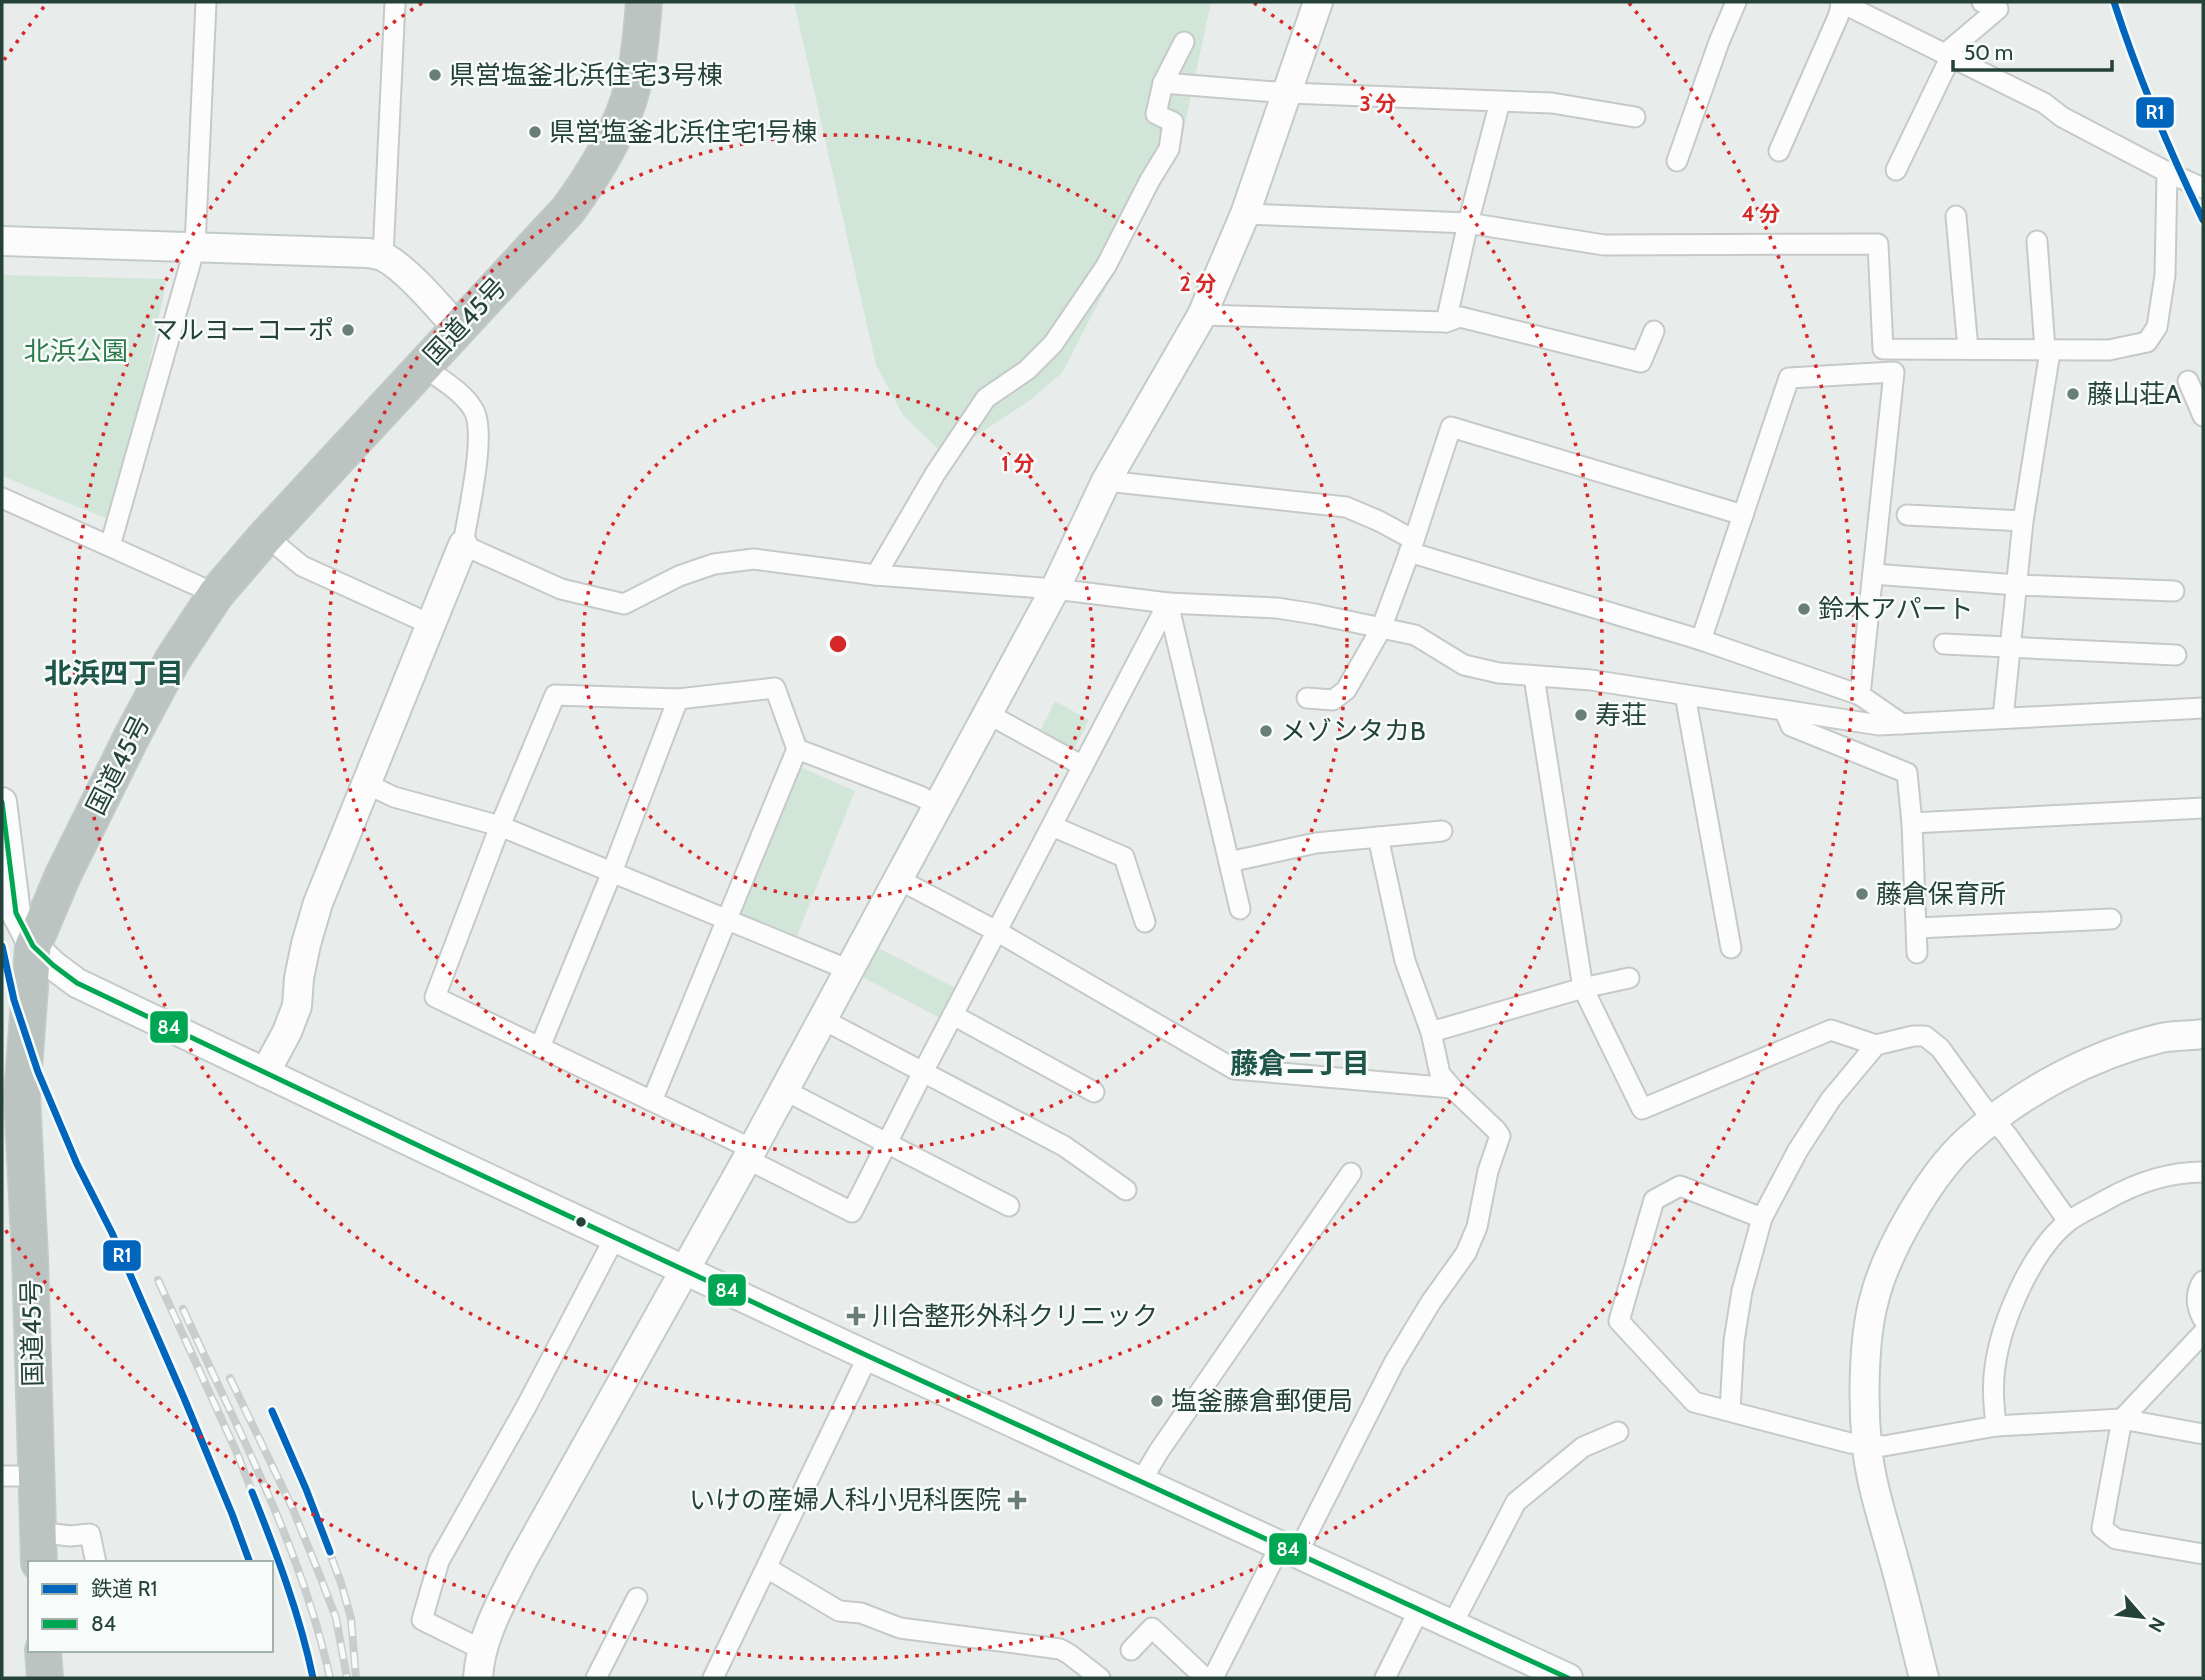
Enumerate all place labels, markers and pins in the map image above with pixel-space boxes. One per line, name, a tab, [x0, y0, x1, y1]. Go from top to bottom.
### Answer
place label: 県営塩釜北浜住宅3号棟	[449, 59, 723, 91]
marker: 県営塩釜北浜住宅3号棟	[427, 67, 443, 83]
place label: 県営塩釜北浜住宅1号棟	[549, 116, 817, 148]
marker: 県営塩釜北浜住宅1号棟	[527, 124, 543, 140]
place label: マルヨーコーポ	[152, 314, 334, 346]
marker: マルヨーコーポ	[340, 322, 356, 338]
place label: 藤山荘A	[2087, 378, 2181, 410]
marker: 藤山荘A	[2065, 386, 2081, 402]
place label: 鈴木アパート	[1818, 593, 1973, 625]
marker: 鈴木アパート	[1796, 601, 1812, 617]
centre of rings	[826, 632, 850, 656]
place label: 寿荘	[1595, 699, 1647, 731]
marker: 寿荘	[1573, 707, 1589, 723]
place label: メゾンタカB	[1280, 715, 1426, 747]
marker: メゾンタカB	[1258, 723, 1274, 739]
place label: 藤倉保育所	[1876, 878, 2006, 910]
marker: 藤倉保育所	[1854, 886, 1870, 902]
unlabelled marker	[574, 1215, 588, 1229]
place label: 川合整形外科クリニック	[872, 1300, 1158, 1332]
marker: 川合整形外科クリニック	[846, 1306, 866, 1326]
place label: 塩釜藤倉郵便局	[1171, 1385, 1353, 1417]
marker: 塩釜藤倉郵便局	[1149, 1393, 1165, 1409]
place label: いけの産婦人科小児科医院	[689, 1484, 1001, 1516]
marker: いけの産婦人科小児科医院	[1007, 1490, 1027, 1510]

